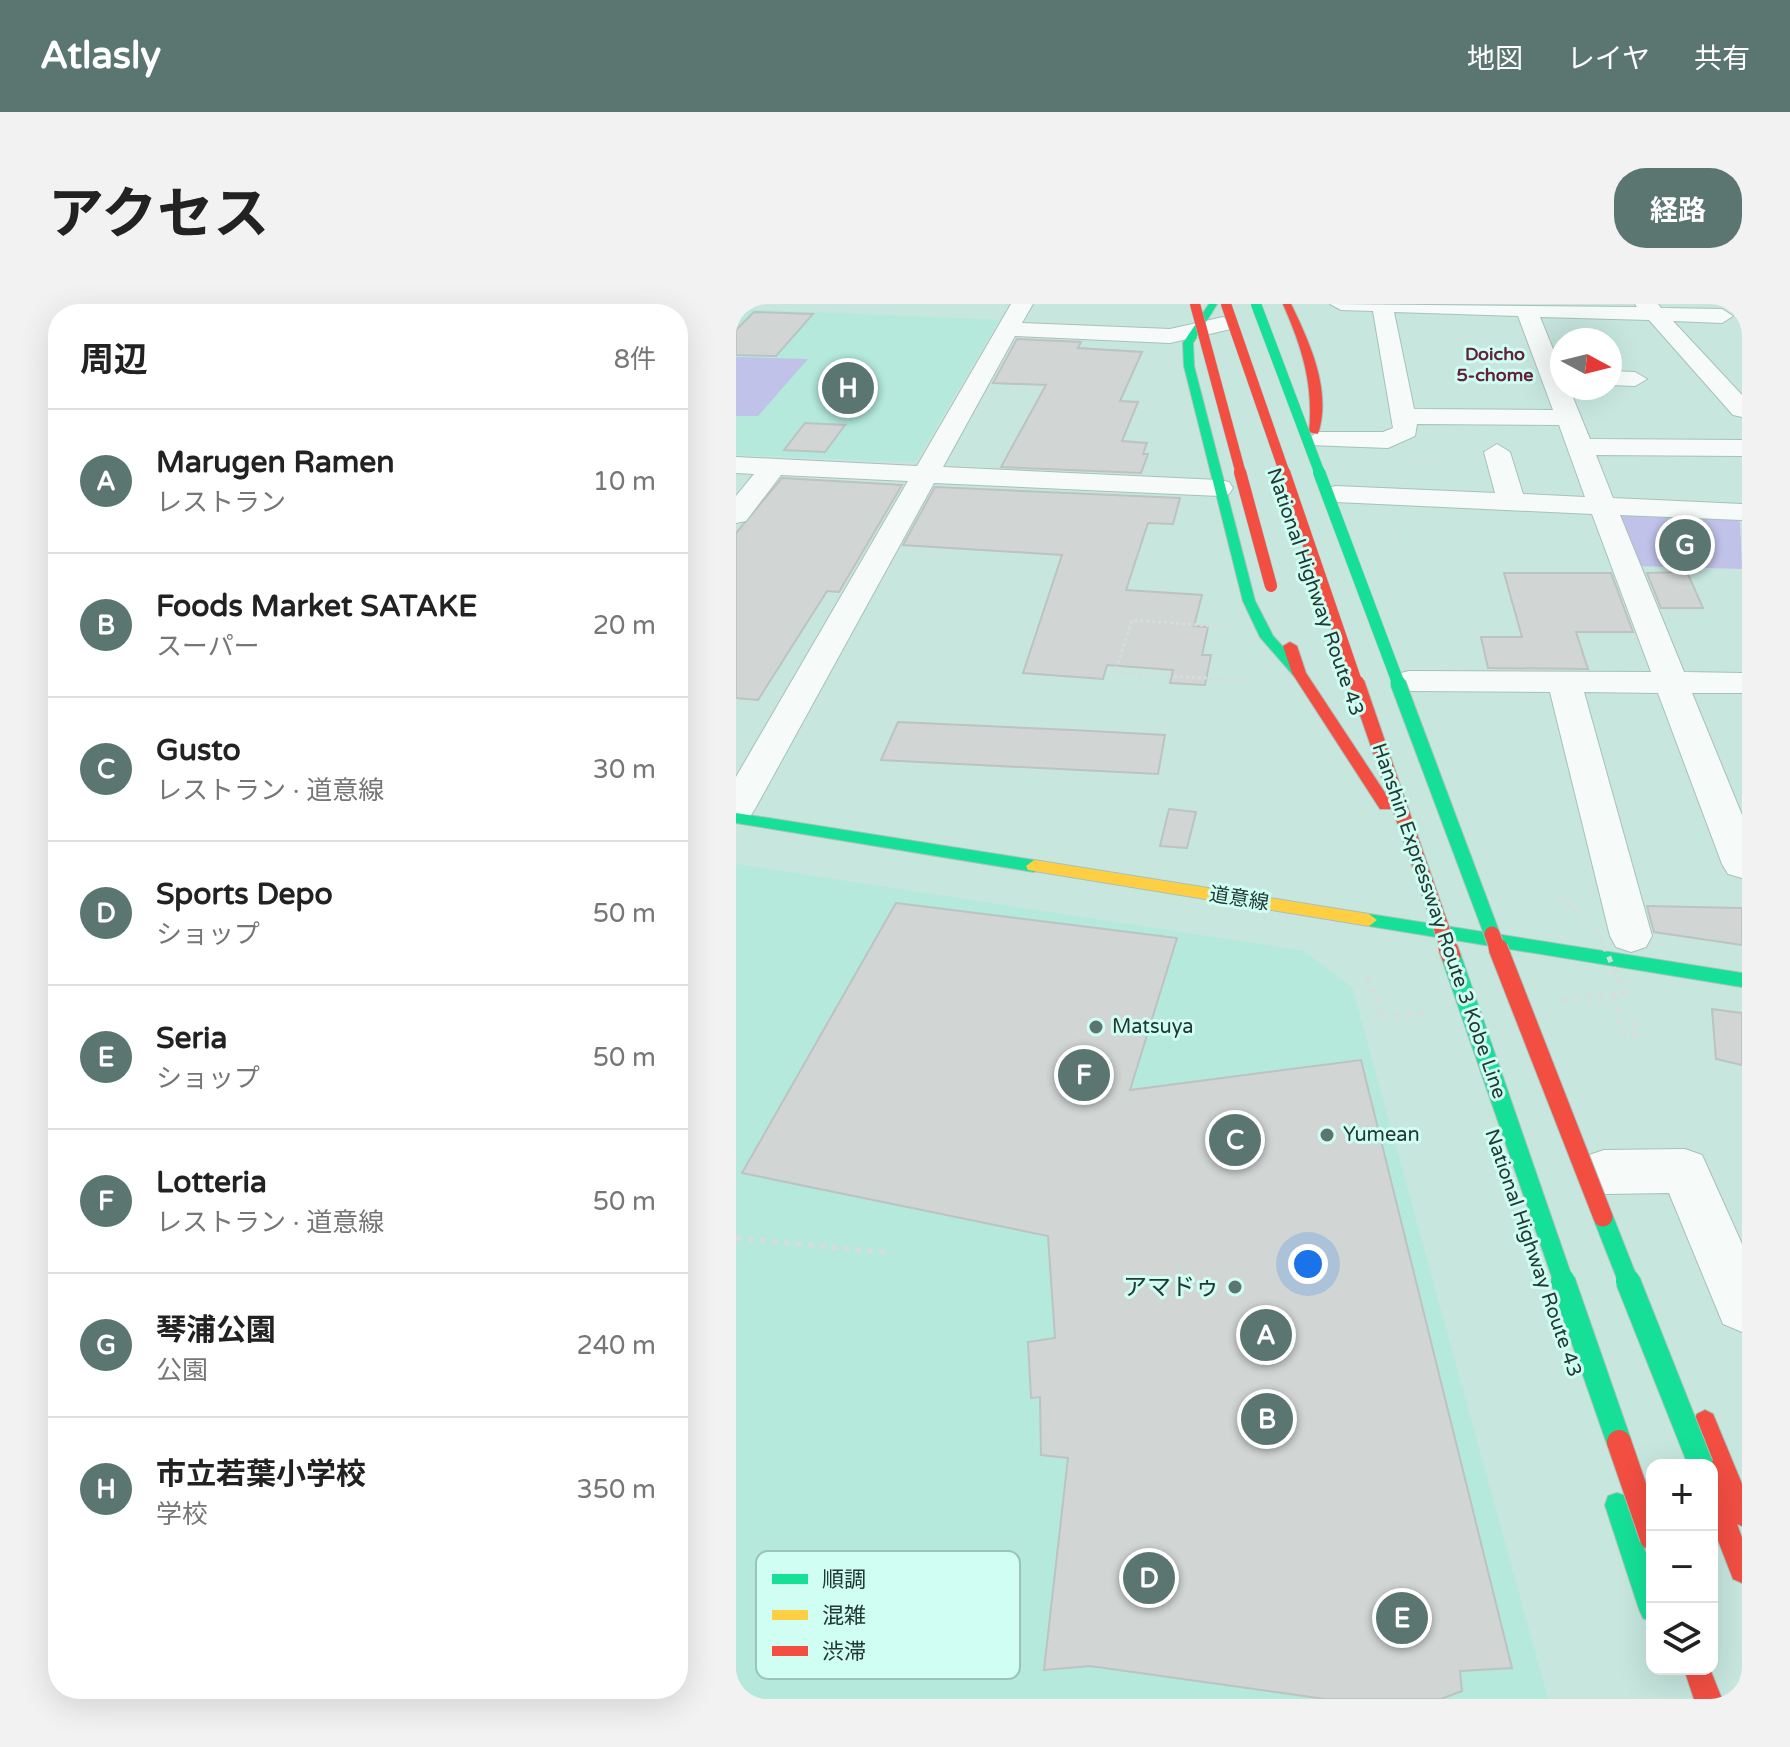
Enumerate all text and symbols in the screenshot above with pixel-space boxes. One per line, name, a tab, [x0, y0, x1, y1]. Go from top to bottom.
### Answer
text: Atlasly	[40, 33, 161, 79]
text: 地図	[1467, 42, 1523, 76]
text: レイヤ	[1567, 42, 1650, 76]
text: 共有	[1694, 42, 1750, 76]
button: 経路	[1614, 168, 1742, 248]
text: アクセス	[48, 182, 269, 249]
north arrow	[1550, 328, 1622, 400]
text: 周辺	[80, 340, 148, 381]
district label: Doicho 5-chome	[1457, 343, 1533, 386]
text: 8件	[614, 344, 656, 375]
pin: H	[822, 358, 874, 418]
text: Marugen Ramen	[156, 444, 395, 481]
street label: National Highway Route 43	[1261, 465, 1369, 719]
text: A	[96, 466, 116, 497]
text: 10 m	[593, 466, 656, 497]
text: レストラン	[156, 487, 286, 518]
pin: G	[1659, 515, 1711, 575]
text: Foods Market SATAKE	[156, 588, 477, 625]
text: B	[97, 610, 115, 641]
text: 20 m	[593, 610, 656, 641]
text: スーパー	[156, 631, 260, 662]
text: Gusto	[156, 732, 241, 769]
street label: Hanshin Expressway Route 3 Kobe Line	[1367, 740, 1511, 1102]
text: C	[97, 754, 115, 785]
text: 30 m	[593, 754, 656, 785]
text: レストラン · 道意線	[156, 775, 384, 806]
text: Sports Depo	[156, 876, 333, 913]
street label: 道意線	[1207, 882, 1271, 916]
text: D	[96, 898, 116, 929]
text: 50 m	[593, 898, 656, 929]
text: ショップ	[156, 919, 260, 950]
place label: Matsuya	[1112, 1015, 1194, 1039]
marker: Matsuya	[1087, 1018, 1105, 1036]
text: Seria	[156, 1020, 227, 1057]
text: E	[98, 1042, 114, 1073]
text: 50 m	[593, 1042, 656, 1073]
pin: F	[1058, 1045, 1110, 1105]
text: ショップ	[156, 1063, 260, 1094]
pin: C	[1209, 1110, 1261, 1170]
place label: Yumean	[1343, 1123, 1420, 1147]
marker: Yumean	[1318, 1126, 1336, 1144]
street label: National Highway Route 43	[1479, 1126, 1587, 1380]
text: Lotteria	[156, 1164, 267, 1201]
text: F	[98, 1186, 114, 1217]
text: 50 m	[593, 1186, 656, 1217]
text: レストラン · 道意線	[156, 1207, 384, 1238]
your location	[1288, 1244, 1328, 1284]
place label: アマドゥ	[1123, 1273, 1219, 1302]
marker: アマドゥ	[1226, 1278, 1244, 1296]
pin: A	[1240, 1305, 1292, 1365]
text: 琴浦公園	[156, 1312, 276, 1349]
text: G	[96, 1330, 116, 1361]
text: 240 m	[576, 1330, 656, 1361]
text: 公園	[156, 1355, 208, 1386]
pin: B	[1241, 1389, 1293, 1449]
text: 市立若葉小学校	[156, 1456, 366, 1493]
map controls	[1646, 1459, 1718, 1675]
button: +	[1646, 1459, 1718, 1531]
text: H	[96, 1474, 116, 1505]
text: 350 m	[576, 1474, 656, 1505]
text: 学校	[156, 1499, 208, 1530]
button: −	[1646, 1531, 1718, 1603]
pin: D	[1123, 1548, 1175, 1608]
legend	[756, 1551, 1020, 1679]
text: 順調	[822, 1567, 866, 1593]
pin: E	[1376, 1588, 1428, 1648]
text: 混雑	[822, 1603, 866, 1629]
button: layers	[1646, 1603, 1718, 1675]
text: 渋滞	[822, 1639, 866, 1665]

